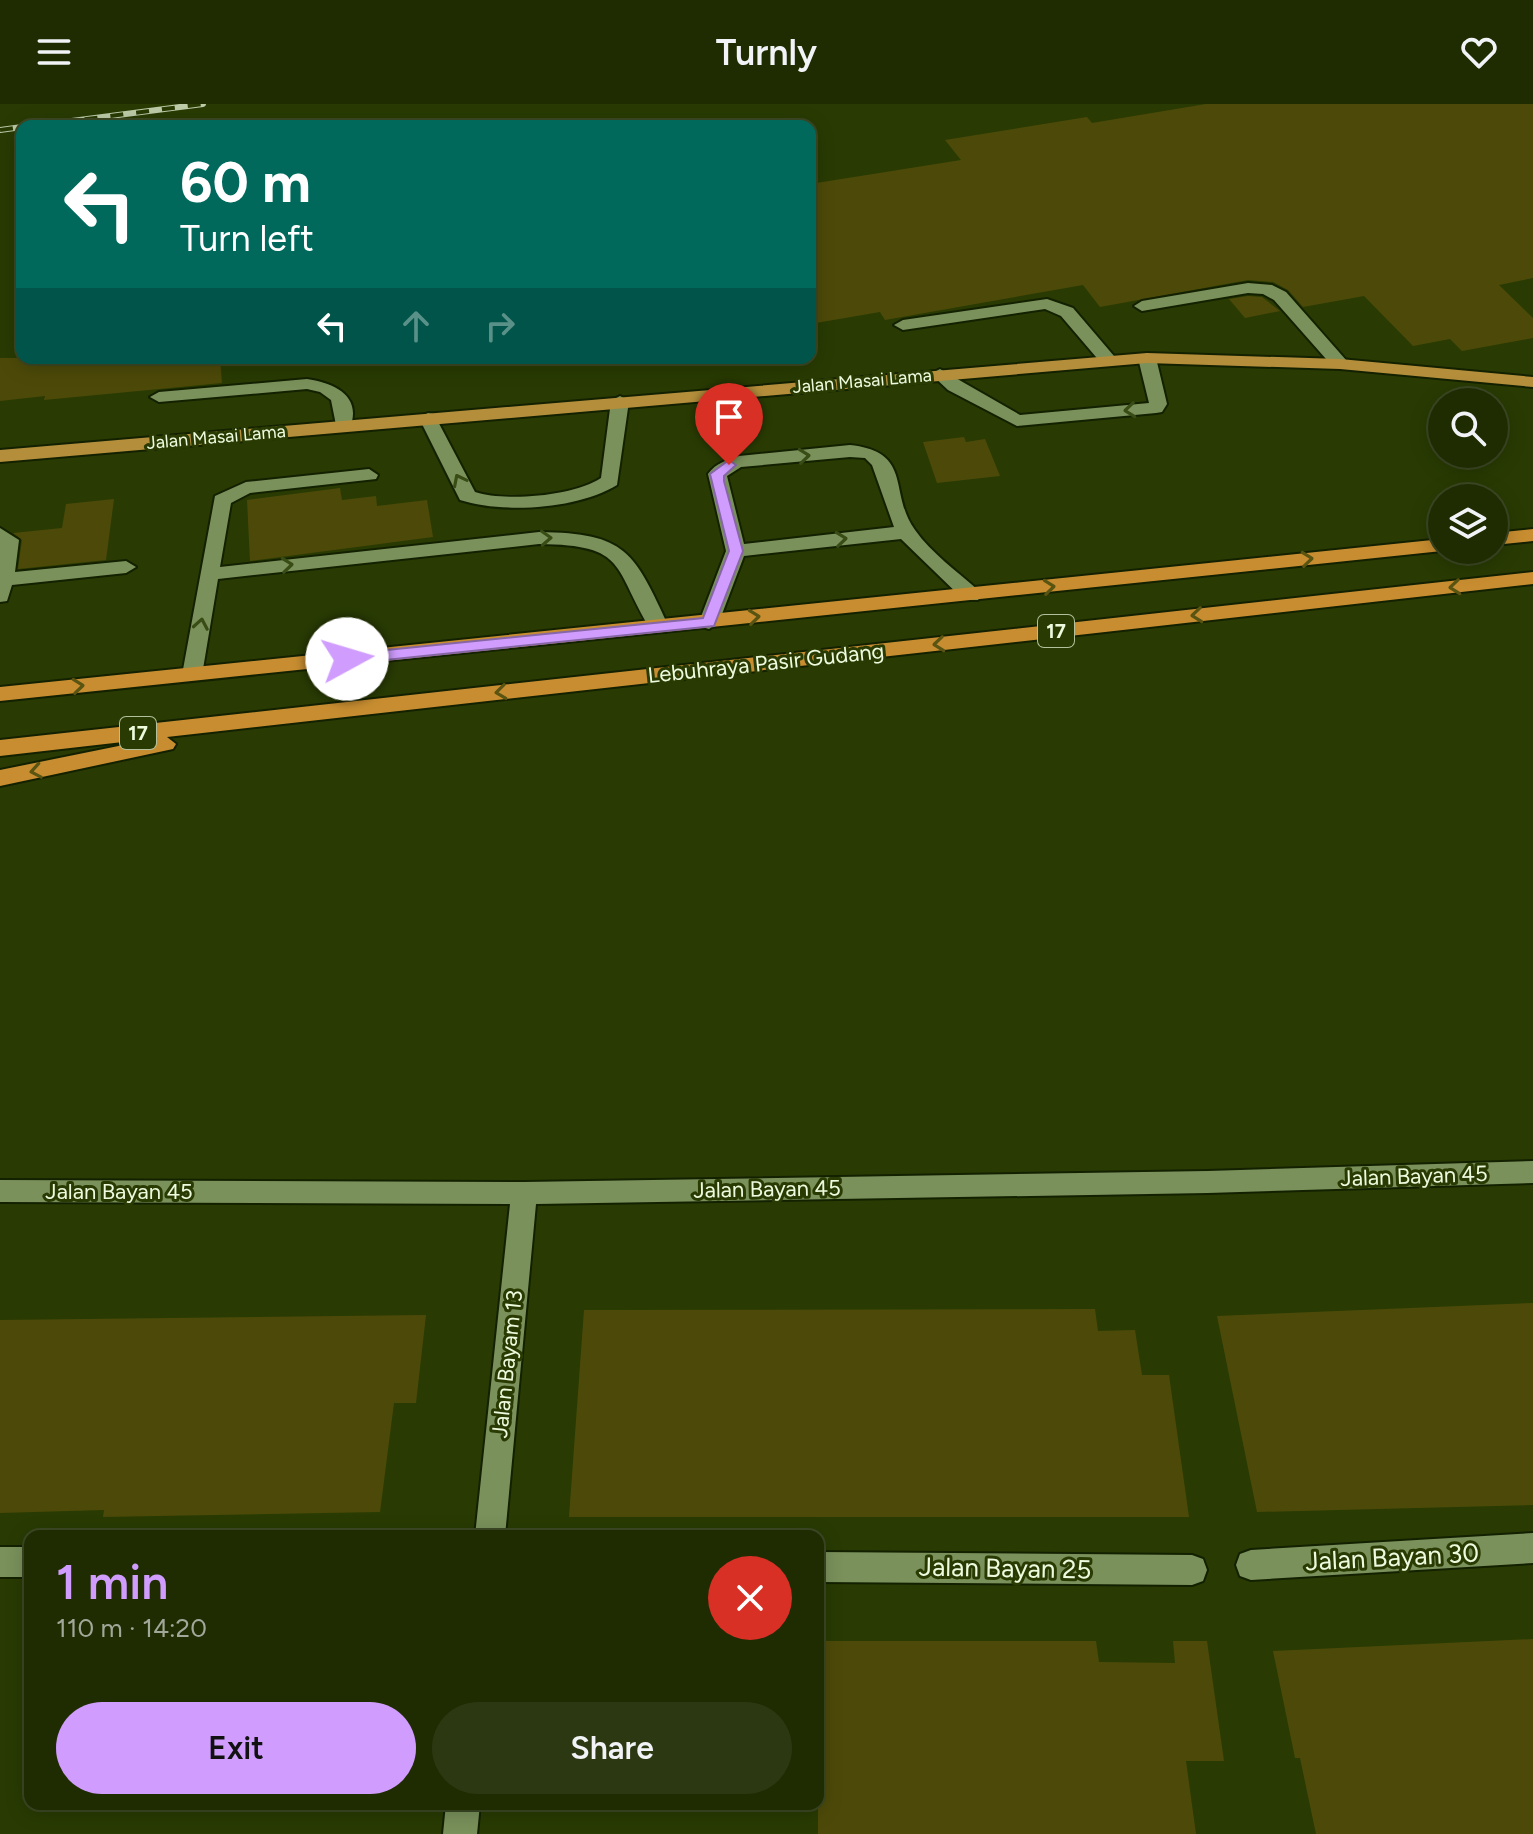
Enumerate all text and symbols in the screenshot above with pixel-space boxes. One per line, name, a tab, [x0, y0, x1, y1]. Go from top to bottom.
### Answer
icon: menu	[32, 30, 76, 74]
icon: heart	[1457, 30, 1501, 74]
text: Turnly	[716, 31, 817, 74]
text: 60 m	[180, 149, 311, 216]
icon: left	[48, 152, 152, 256]
text: Turn left	[180, 217, 314, 260]
icon: left	[310, 304, 354, 348]
icon: ahead	[394, 304, 438, 348]
icon: right	[478, 304, 522, 348]
street label: Jalan Masai Lama	[791, 364, 933, 398]
pin	[695, 383, 763, 465]
map controls	[1428, 388, 1508, 564]
button: search	[1428, 388, 1508, 468]
icon: arrive	[707, 395, 751, 439]
one-way arrow	[1123, 401, 1136, 418]
street label: Jalan Masai Lama	[145, 420, 287, 454]
one-way arrow	[798, 447, 811, 464]
one-way arrow	[454, 474, 469, 489]
button: layers	[1428, 484, 1508, 564]
one-way arrow	[540, 530, 553, 547]
one-way arrow	[835, 531, 848, 548]
one-way arrow	[1301, 551, 1314, 568]
one-way arrow	[281, 557, 294, 574]
one-way arrow	[1042, 578, 1055, 595]
one-way arrow	[1449, 578, 1462, 595]
one-way arrow	[1190, 607, 1203, 624]
one-way arrow	[748, 609, 761, 626]
road number: 17	[1038, 615, 1074, 647]
one-way arrow	[191, 617, 208, 631]
position arrow	[305, 617, 389, 701]
one-way arrow	[932, 635, 945, 652]
street label: Lebuhraya Pasir Gudang	[646, 637, 886, 689]
one-way arrow	[72, 678, 85, 695]
one-way arrow	[494, 684, 507, 701]
road number: 17	[120, 717, 156, 749]
one-way arrow	[29, 762, 43, 779]
street label: Jalan Bayan 45	[1340, 1160, 1488, 1192]
street label: Jalan Bayan 45	[693, 1174, 841, 1204]
street label: Jalan Bayan 45	[45, 1178, 193, 1205]
street label: Jalan Bayam 13	[486, 1289, 528, 1439]
street label: Jalan Bayan 30	[1304, 1536, 1480, 1578]
street label: Jalan Bayan 25	[918, 1550, 1092, 1586]
text: 1 min	[56, 1553, 168, 1611]
button: close	[708, 1556, 792, 1640]
text: 110 m · 14:20	[56, 1612, 207, 1644]
button: Exit	[56, 1702, 416, 1794]
button: Share	[432, 1702, 792, 1794]

